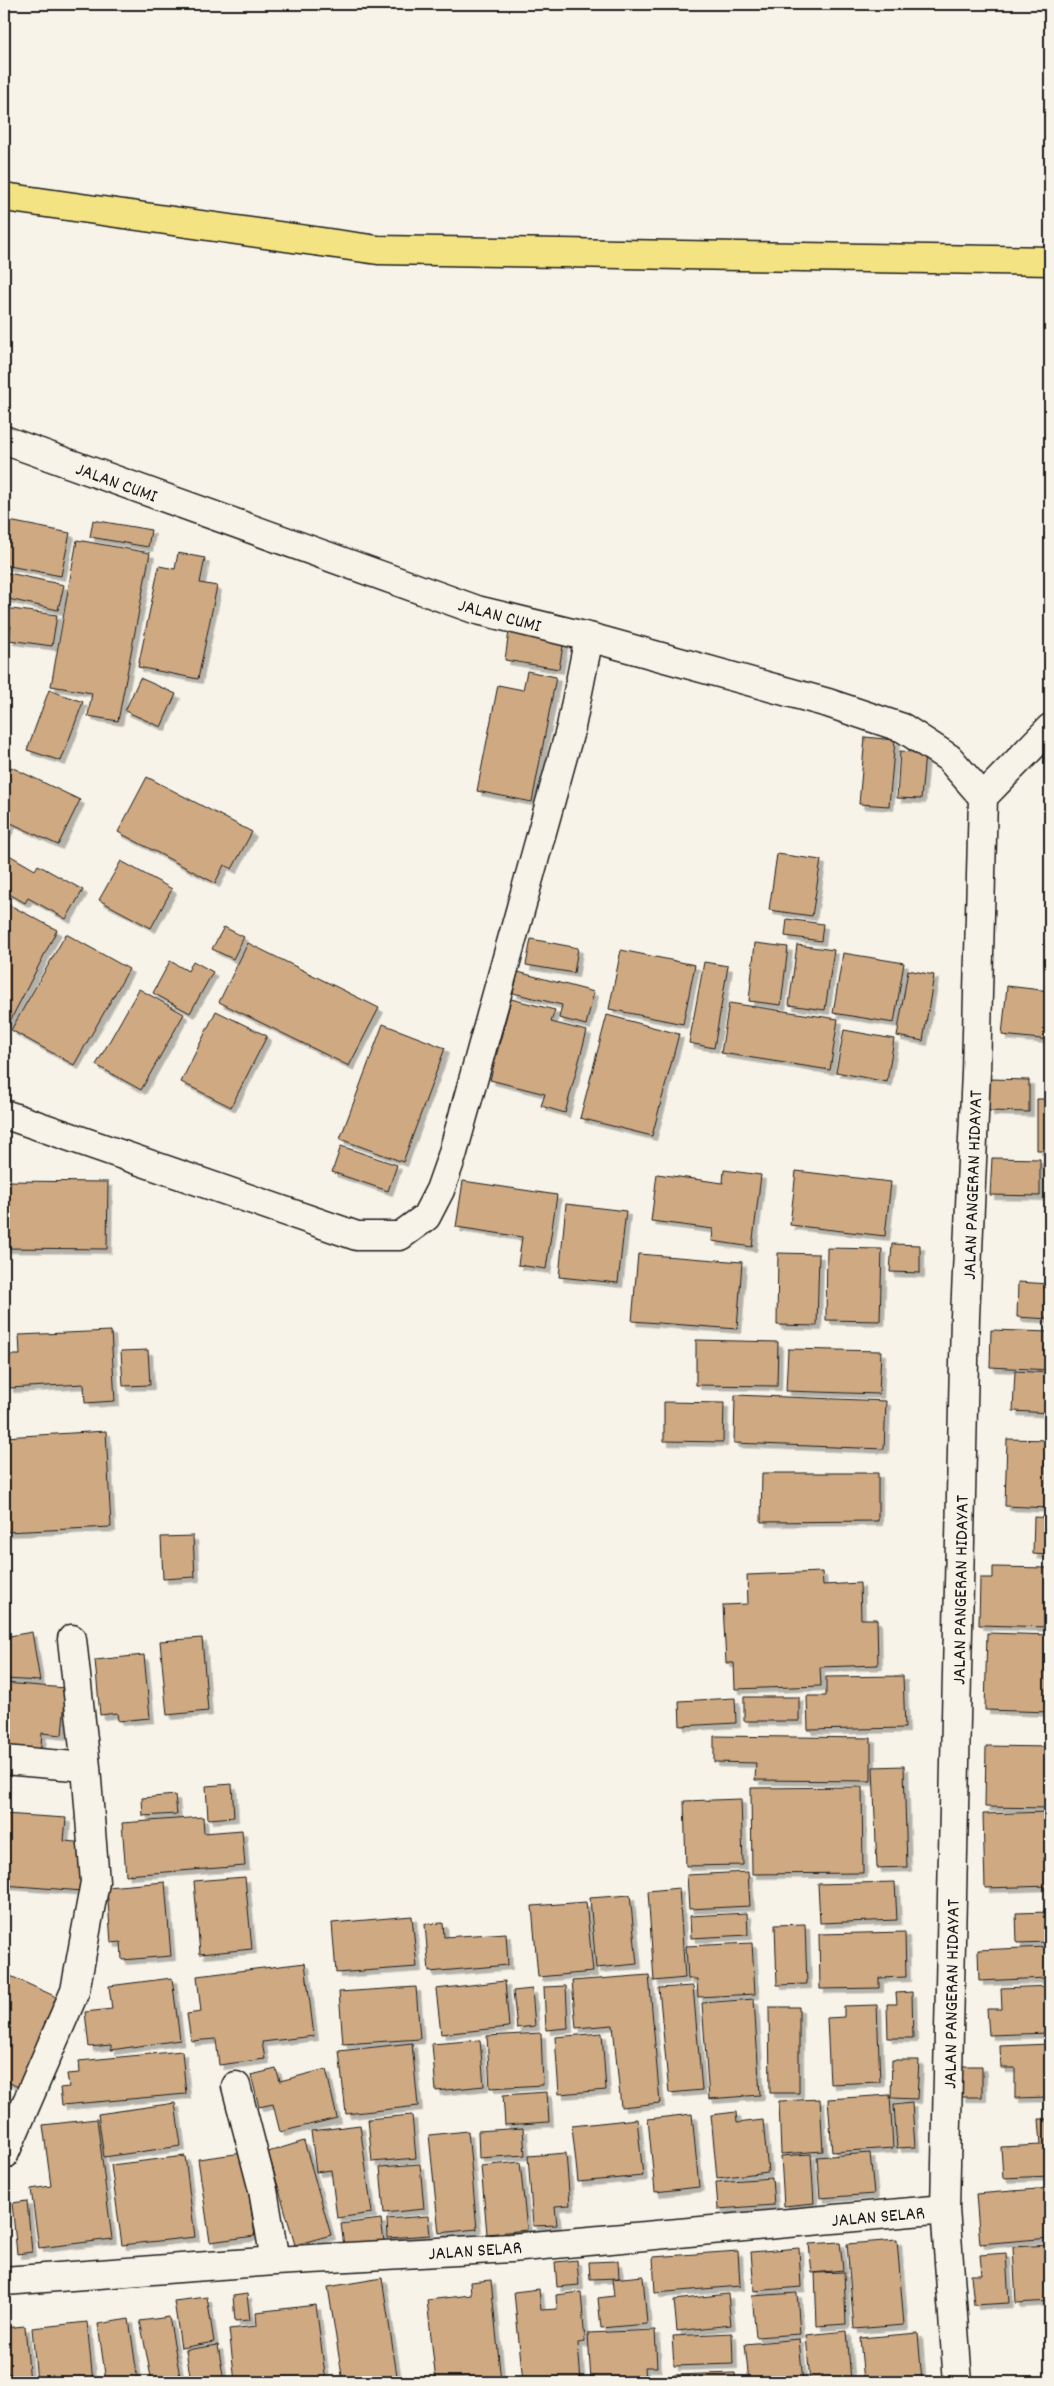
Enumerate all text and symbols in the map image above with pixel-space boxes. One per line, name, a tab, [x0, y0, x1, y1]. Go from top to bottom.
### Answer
street label: JALAN CUMI	[71, 457, 160, 512]
street label: JALAN CUMI	[455, 593, 544, 641]
street label: JALAN PANGERAN HIDAYAT	[958, 1089, 991, 1280]
street label: JALAN PANGERAN HIDAYAT	[947, 1495, 978, 1685]
street label: JALAN PANGERAN HIDAYAT	[938, 1899, 969, 2089]
street label: JALAN SELAR	[831, 2201, 926, 2236]
street label: JALAN SELAR	[428, 2236, 523, 2269]

